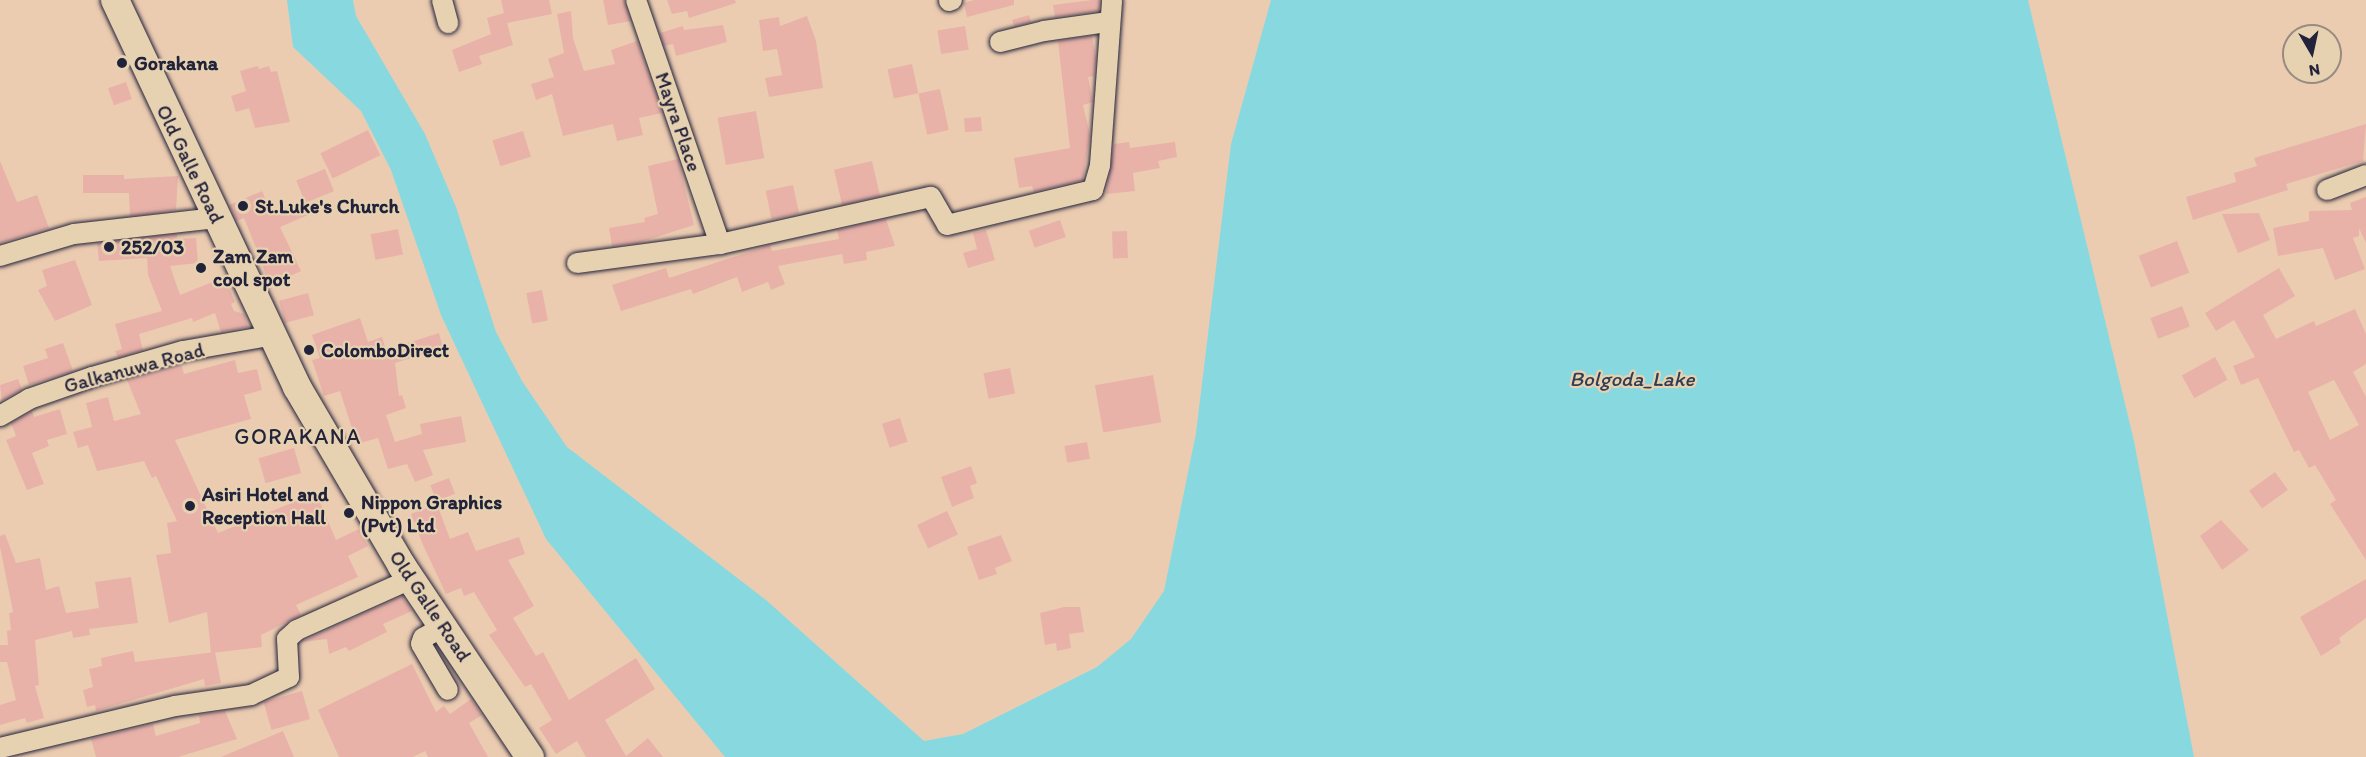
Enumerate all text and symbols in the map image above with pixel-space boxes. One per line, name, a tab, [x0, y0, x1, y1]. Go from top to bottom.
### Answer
north arrow	[2282, 24, 2342, 84]
place label: Gorakana	[134, 51, 218, 75]
marker: Gorakana	[115, 56, 129, 70]
text: N	[2308, 60, 2321, 81]
street label: Mayra Place	[650, 69, 706, 175]
street label: Old Galle Road	[151, 101, 229, 227]
place label: St.Luke's Church	[255, 194, 399, 218]
marker: St.Luke's Church	[236, 199, 250, 213]
place label: 252/03	[121, 235, 184, 259]
marker: 252/03	[102, 240, 116, 254]
place label: Zam Zam cool spot	[213, 244, 295, 291]
marker: Zam Zam cool spot	[194, 261, 208, 275]
street label: Galkanuwa Road	[61, 338, 207, 398]
place label: ColomboDirect	[321, 338, 449, 362]
marker: ColomboDirect	[302, 343, 316, 357]
water label: Bolgoda_Lake	[1570, 366, 1694, 392]
district label: GORAKANA	[234, 424, 362, 450]
place label: Asiri Hotel and Reception Hall	[202, 482, 330, 529]
place label: Nippon Graphics (Pvt) Ltd	[361, 490, 502, 537]
marker: Asiri Hotel and Reception Hall	[183, 499, 197, 513]
marker: Nippon Graphics (Pvt) Ltd	[342, 506, 356, 520]
street label: Old Galle Road	[384, 546, 476, 666]

